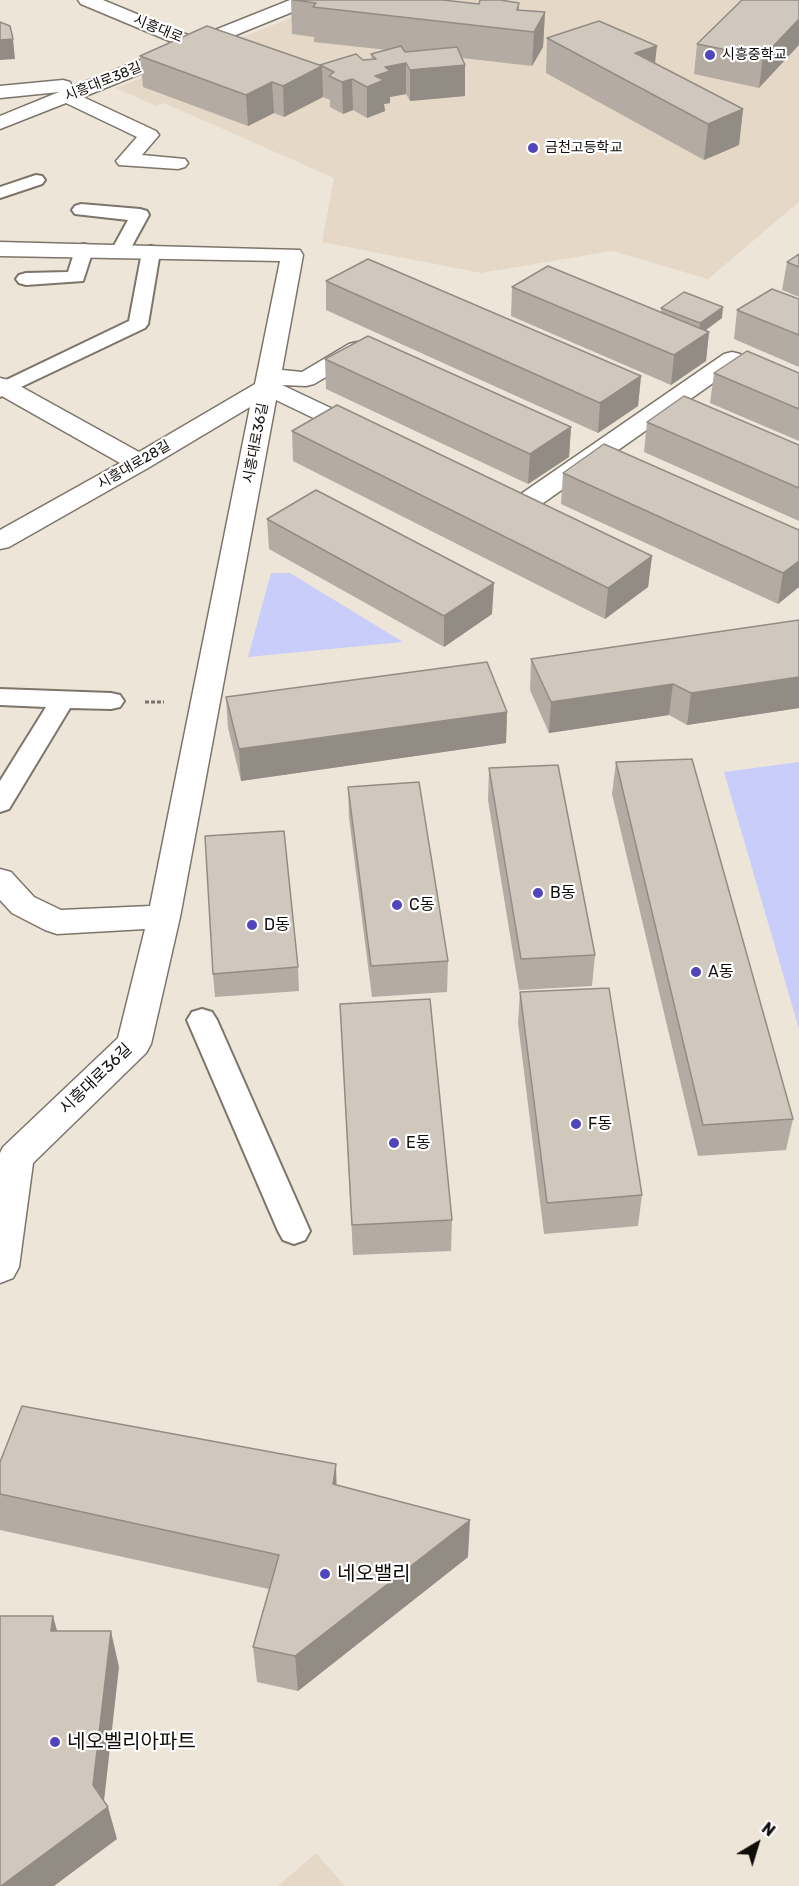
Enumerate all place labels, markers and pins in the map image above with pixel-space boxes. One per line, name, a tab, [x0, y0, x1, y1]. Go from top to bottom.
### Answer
place label: 시흥중학교	[722, 47, 786, 63]
marker: 시흥중학교	[703, 48, 717, 62]
place label: 금천고등학교	[545, 140, 622, 156]
marker: 금천고등학교	[526, 141, 540, 155]
place label: B동	[550, 883, 575, 903]
marker: B동	[531, 886, 545, 900]
place label: C동	[409, 895, 434, 915]
marker: C동	[390, 898, 404, 912]
place label: D동	[264, 915, 290, 935]
marker: D동	[245, 918, 259, 932]
place label: A동	[708, 962, 733, 982]
marker: A동	[689, 965, 703, 979]
place label: F동	[588, 1114, 612, 1134]
marker: F동	[569, 1117, 583, 1131]
place label: E동	[406, 1133, 430, 1153]
marker: E동	[387, 1136, 401, 1150]
place label: 네오밸리	[337, 1562, 411, 1586]
marker: 네오밸리	[318, 1567, 332, 1581]
place label: 네오벨리아파트	[67, 1730, 196, 1754]
marker: 네오벨리아파트	[48, 1735, 62, 1749]

